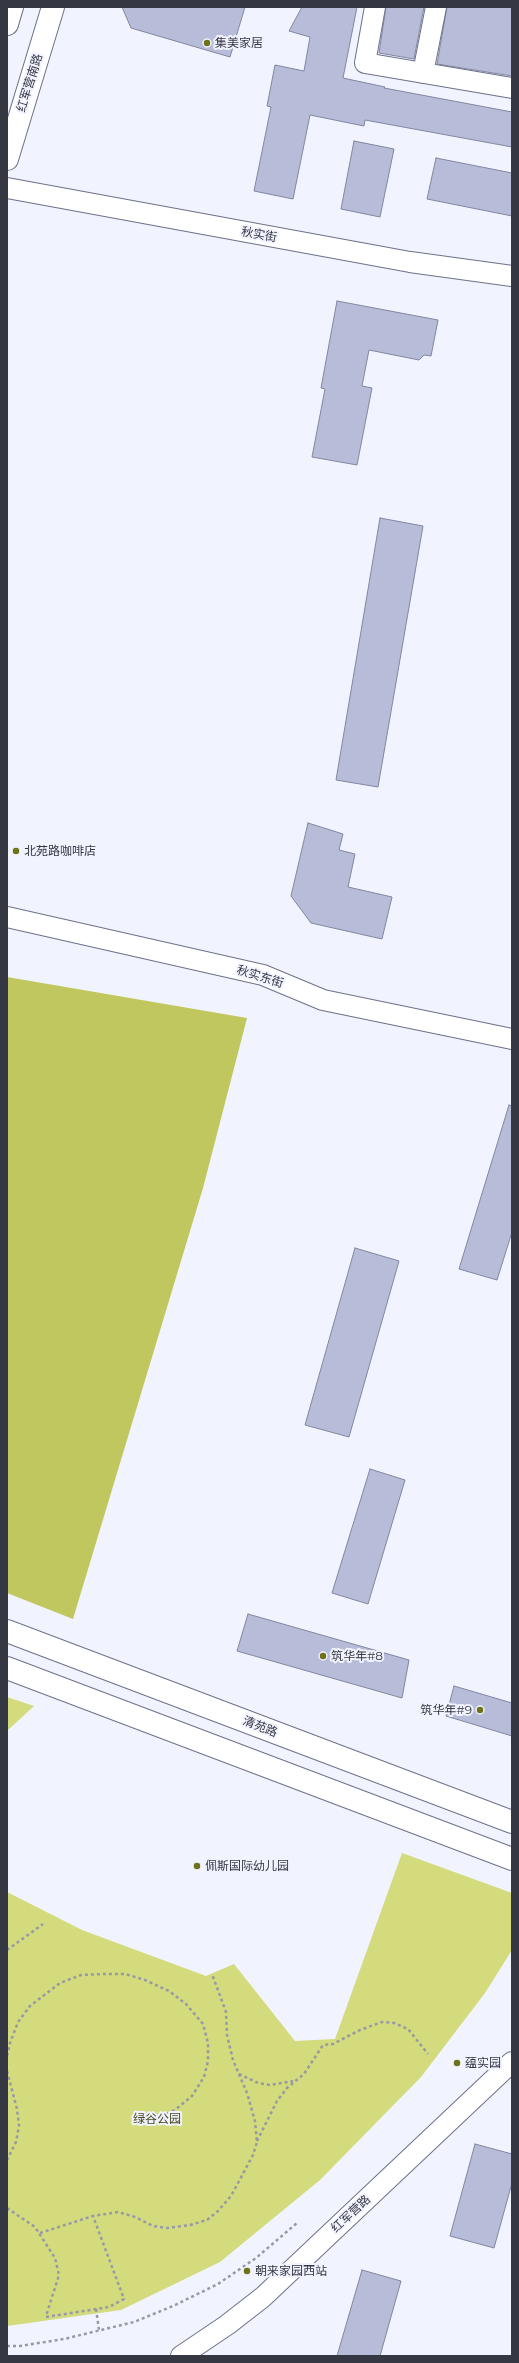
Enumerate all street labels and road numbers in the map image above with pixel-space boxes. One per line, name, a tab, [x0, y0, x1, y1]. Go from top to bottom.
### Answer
street label: 红军营南路	[14, 52, 46, 114]
street label: 秋实街	[240, 225, 278, 245]
street label: 秋实东街	[235, 963, 285, 991]
street label: 清苑路	[241, 1714, 279, 1740]
street label: 红军营路	[329, 2192, 373, 2236]

